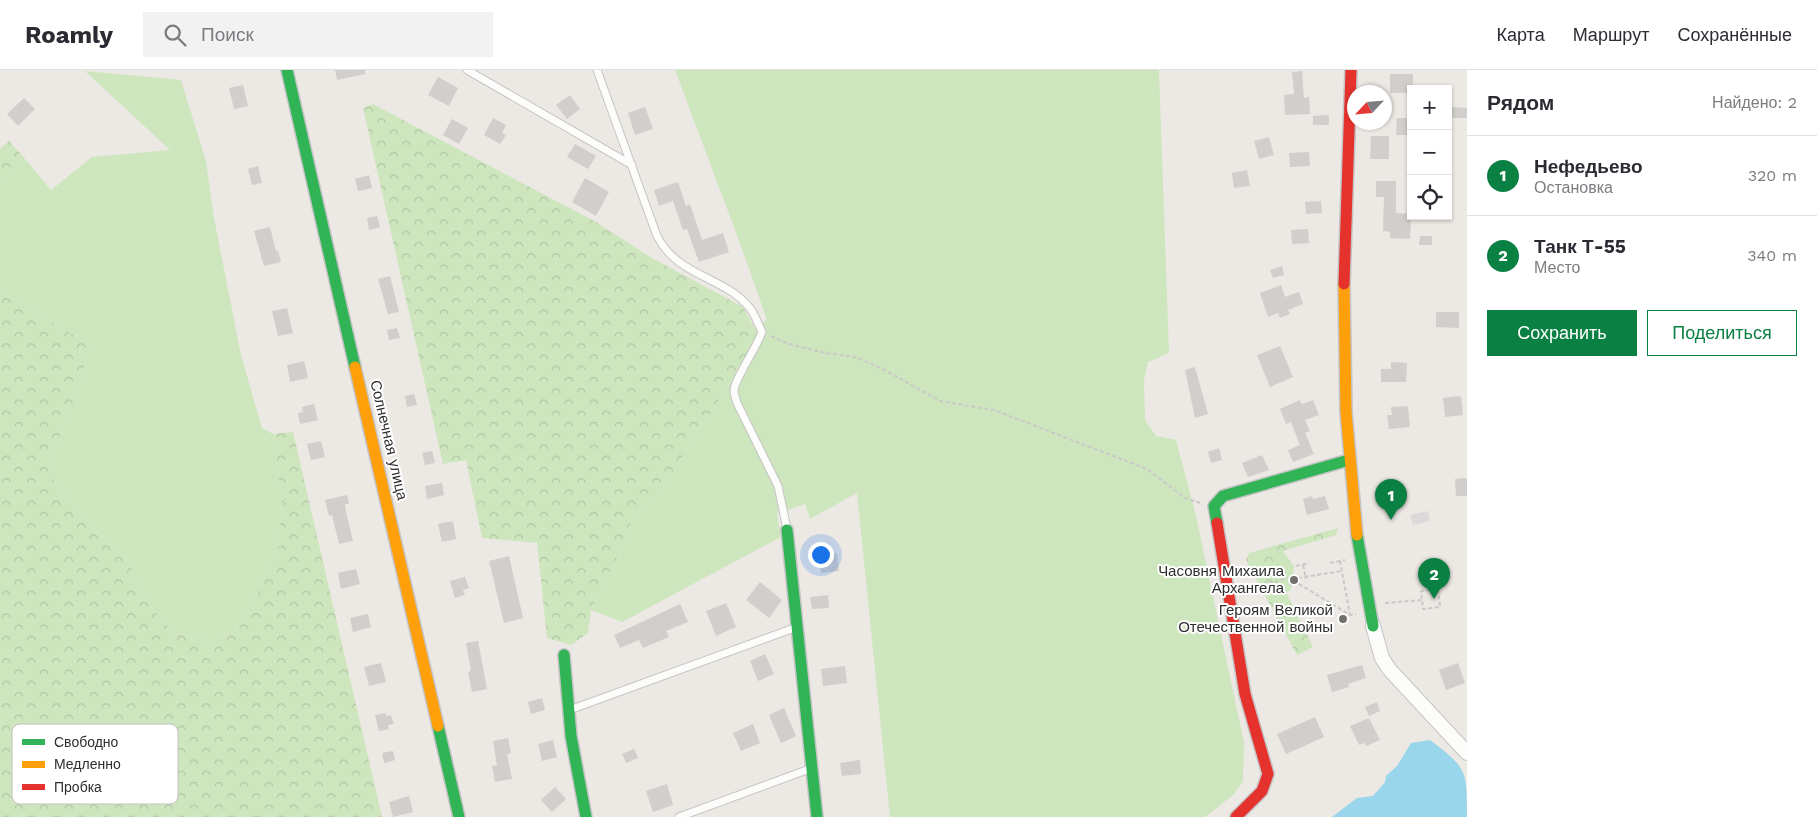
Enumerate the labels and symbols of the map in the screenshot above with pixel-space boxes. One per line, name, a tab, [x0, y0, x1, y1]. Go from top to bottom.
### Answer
north arrow	[1347, 85, 1392, 130]
street label: Солнечная улица	[366, 378, 412, 502]
pin: 1	[1375, 479, 1407, 520]
your location	[808, 542, 834, 568]
pin: 2	[1418, 558, 1450, 599]
place label: Часовня Михаила Архангела	[1158, 562, 1285, 597]
marker: Часовня Михаила Архангела	[1288, 574, 1300, 586]
place label: Героям Великой Отечественной войны	[1178, 601, 1333, 636]
marker: Героям Великой Отечественной войны	[1337, 613, 1349, 625]
legend	[12, 724, 178, 804]
text: Свободно	[54, 734, 119, 750]
text: Медленно	[54, 756, 121, 772]
text: Пробка	[54, 779, 102, 795]

